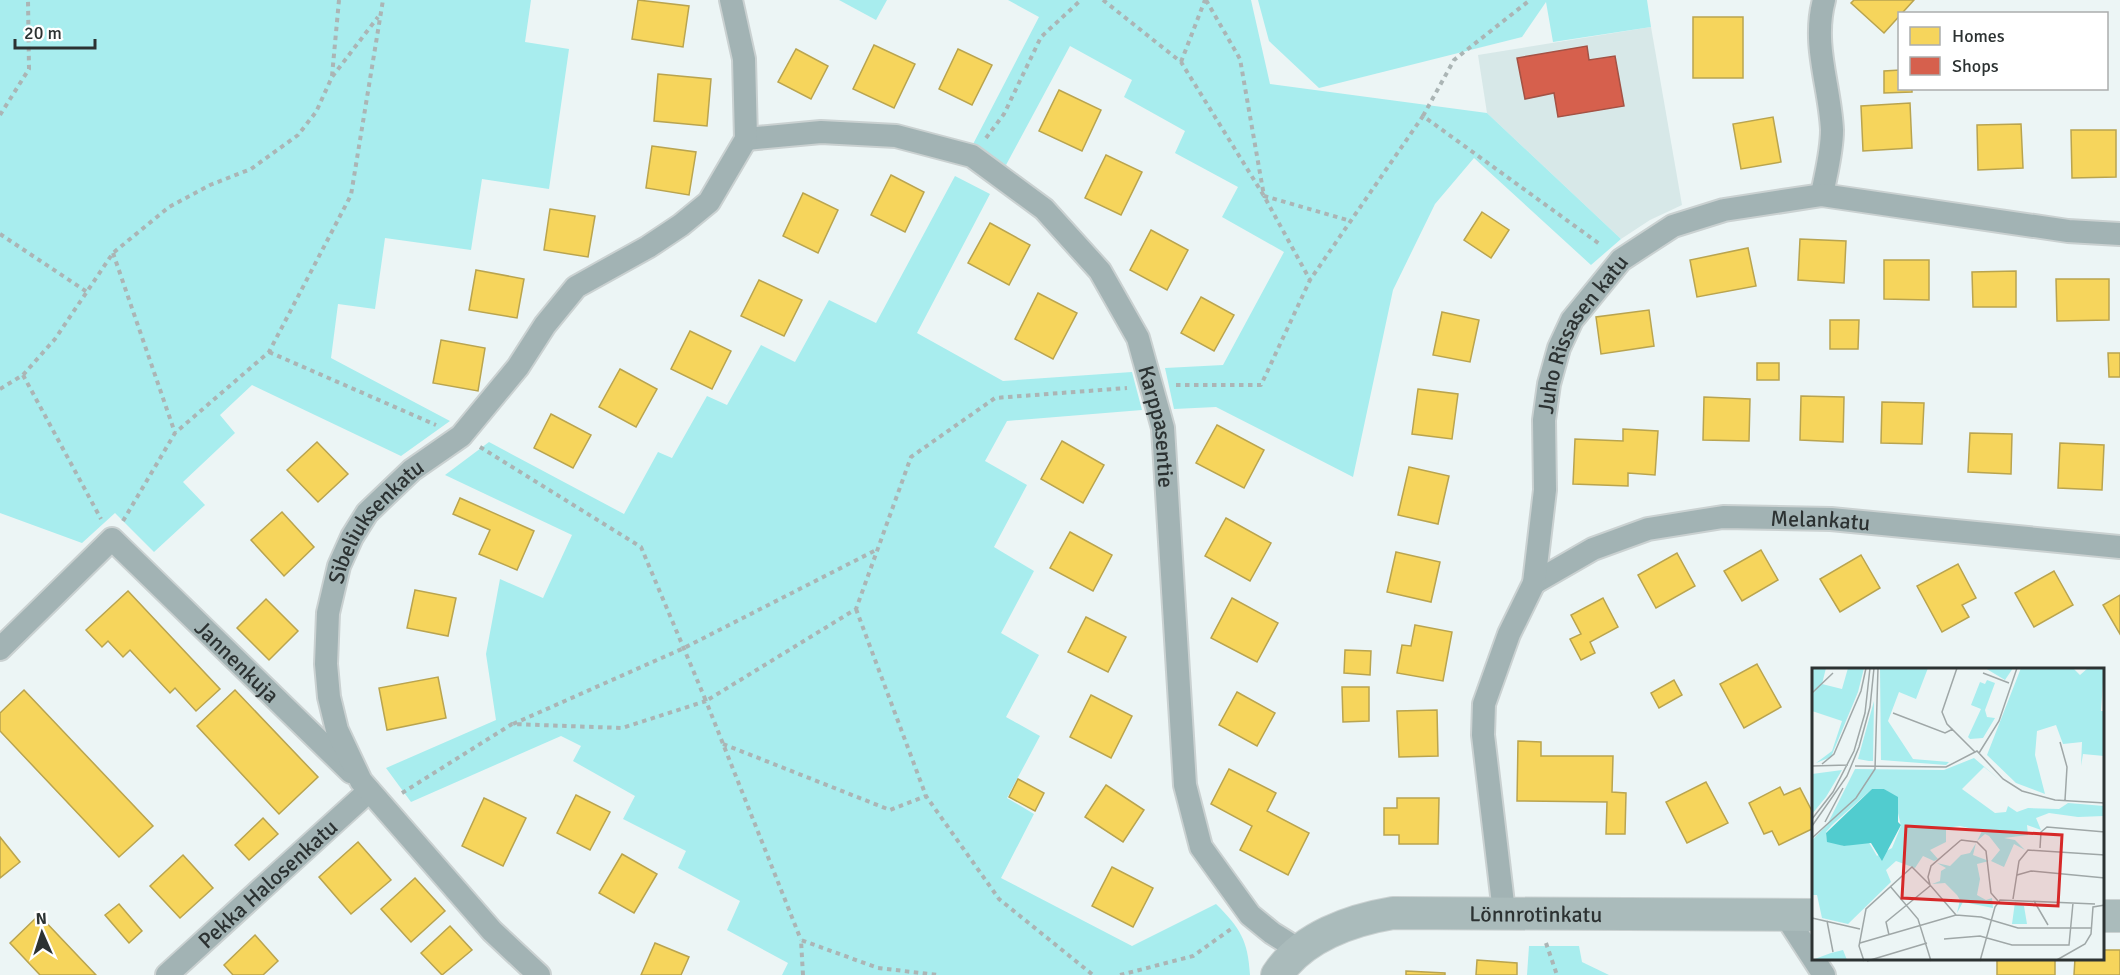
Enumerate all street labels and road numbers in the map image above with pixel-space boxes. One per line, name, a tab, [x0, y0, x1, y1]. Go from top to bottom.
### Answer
street label: Juho Rissasen katu	[1532, 249, 1634, 415]
street label: Karppasentie	[1133, 362, 1180, 489]
street label: Sibeliuksenkatu	[322, 453, 428, 586]
street label: Melankatu	[1770, 504, 1872, 536]
street label: Jannenkuja	[189, 614, 285, 708]
street label: Pekka Halosenkatu	[192, 813, 343, 954]
street label: Lönnrotinkatu	[1469, 900, 1602, 927]

